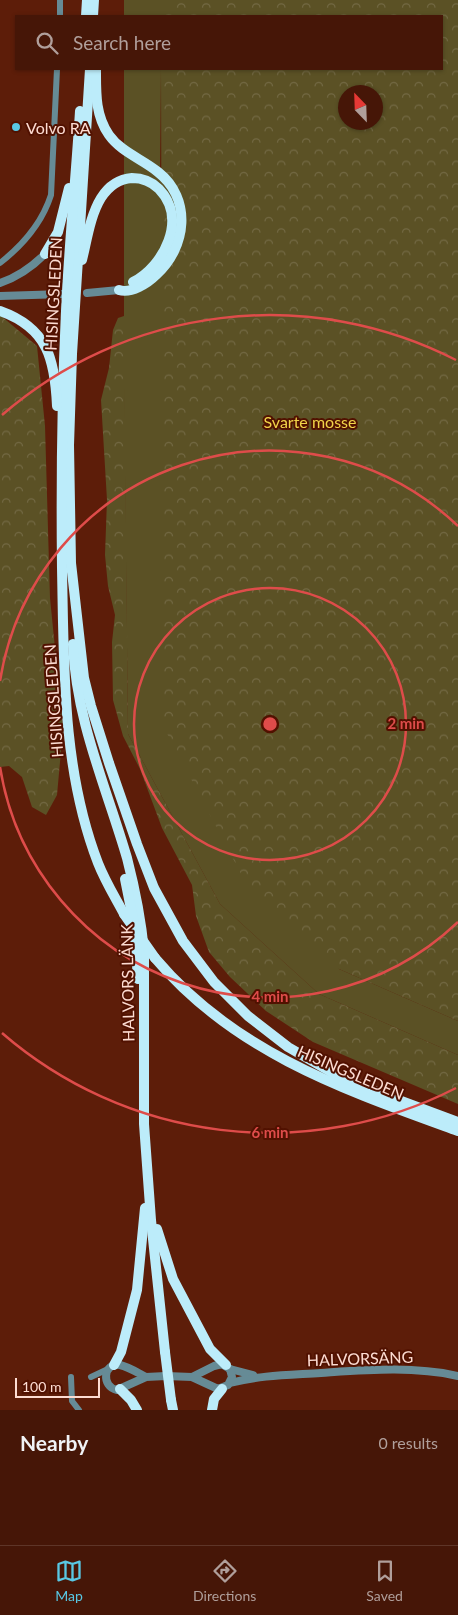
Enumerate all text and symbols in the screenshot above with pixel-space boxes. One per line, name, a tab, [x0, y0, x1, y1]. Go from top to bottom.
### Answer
search box	[15, 15, 443, 70]
icon: search	[33, 29, 61, 57]
text: Search here	[73, 31, 171, 54]
north arrow	[338, 85, 383, 130]
place label: Volvo RA	[26, 118, 91, 137]
marker: Volvo RA	[10, 121, 22, 133]
street label: HISINGSLEDEN	[41, 237, 65, 351]
park label: Svarte mosse	[264, 412, 356, 431]
street label: HISINGSLEDEN	[40, 644, 66, 758]
text: 2 min	[387, 714, 425, 732]
centre of rings	[261, 715, 279, 733]
street label: HALVORS LÄNK	[116, 924, 138, 1042]
text: 4 min	[251, 987, 289, 1005]
street label: HISINGSLEDEN	[295, 1041, 407, 1103]
text: 6 min	[251, 1123, 289, 1141]
street label: HALVORSÄNG	[306, 1347, 414, 1369]
scale bar	[15, 1375, 100, 1398]
text: 100 m	[22, 1378, 61, 1395]
text: Nearby	[20, 1430, 88, 1455]
text: 0 results	[378, 1433, 438, 1452]
tab: Map	[55, 1557, 83, 1604]
tab: Directions	[193, 1557, 256, 1604]
tab: Saved	[366, 1557, 403, 1604]

